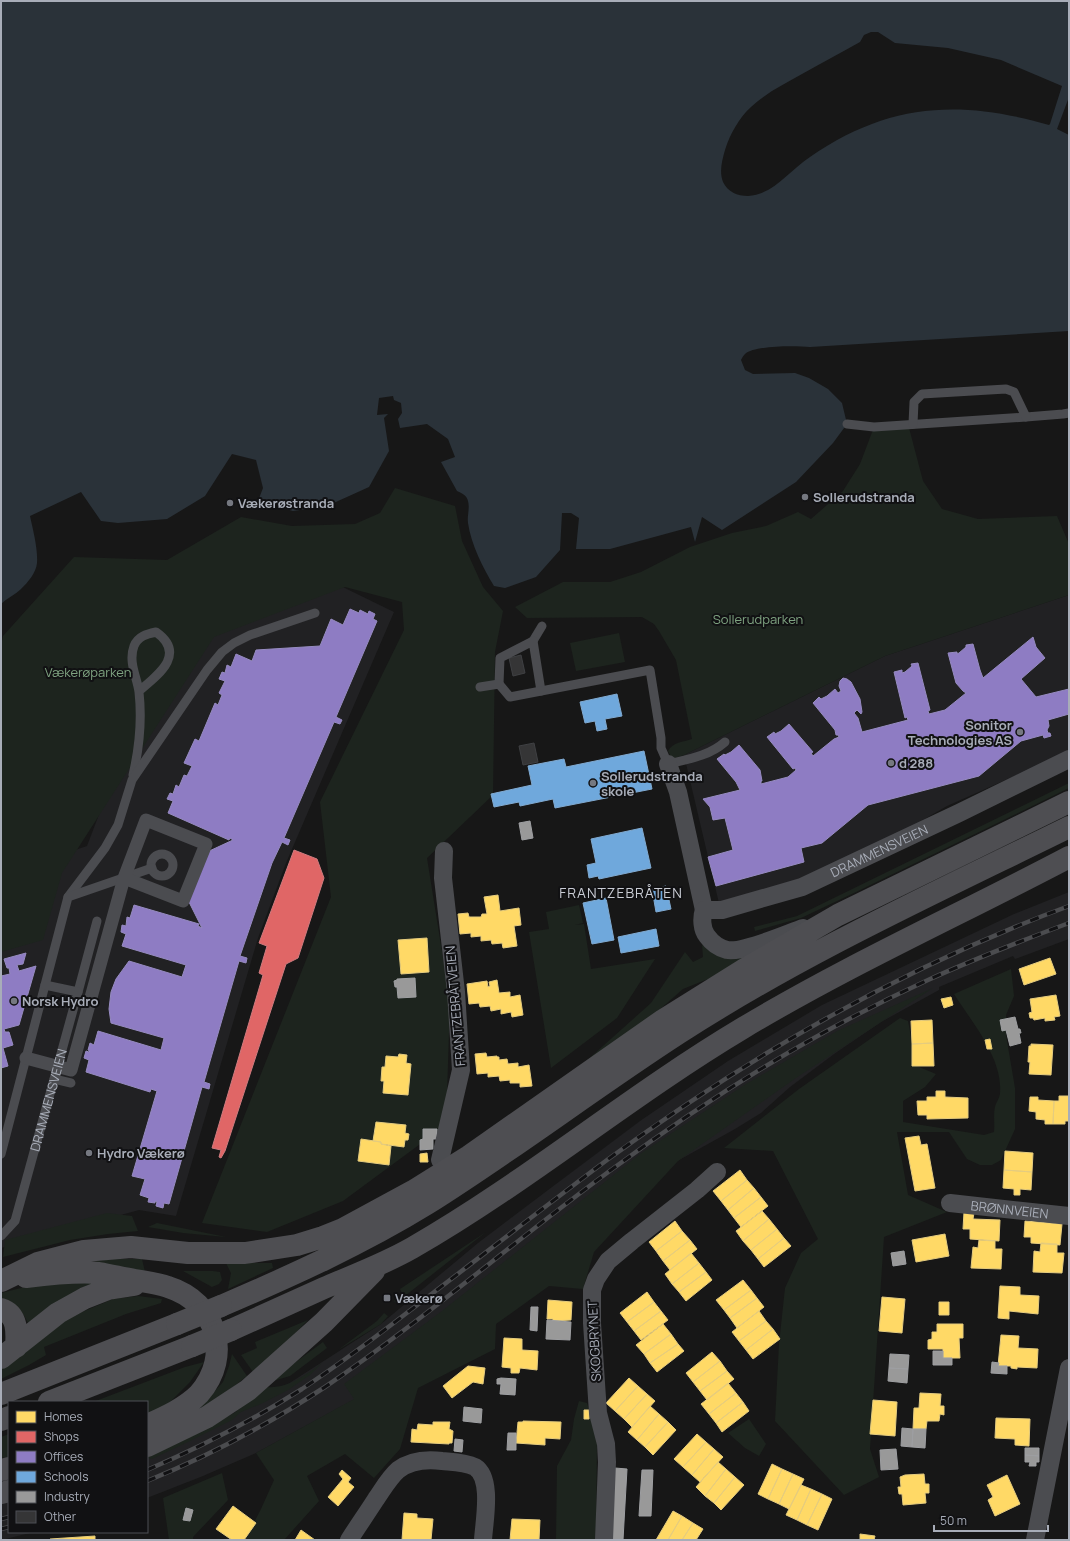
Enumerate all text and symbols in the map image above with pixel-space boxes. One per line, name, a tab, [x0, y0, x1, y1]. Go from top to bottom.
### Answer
place label: Sollerudstranda	[813, 488, 915, 506]
marker: Sollerudstranda	[800, 492, 810, 502]
place label: Vækerøstranda	[238, 494, 334, 512]
marker: Vækerøstranda	[225, 498, 235, 508]
park label: Sollerudparken	[713, 610, 803, 628]
park label: Vækerøparken	[45, 663, 131, 681]
place label: Sonitor Technologies AS	[908, 716, 1012, 749]
marker: Sonitor Technologies AS	[1015, 727, 1025, 737]
place label: d 288	[899, 754, 933, 772]
marker: d 288	[886, 758, 896, 768]
place label: Sollerudstranda skole	[601, 767, 703, 800]
marker: Sollerudstranda skole	[588, 778, 598, 788]
street label: DRAMMENSVEIEN	[827, 820, 931, 881]
district label: FRANTZEBRÅTEN	[559, 883, 683, 902]
street label: FRANTZEBRÅTVEIEN	[441, 945, 469, 1067]
place label: Norsk Hydro	[22, 992, 98, 1010]
marker: Norsk Hydro	[9, 996, 19, 1006]
street label: DRAMMENSVEIEN	[26, 1047, 71, 1153]
place label: Hydro Vækerø	[97, 1144, 185, 1162]
marker: Hydro Vækerø	[84, 1148, 94, 1158]
street label: BRØNNVEIEN	[970, 1196, 1049, 1223]
place label: Vækerø	[395, 1289, 443, 1307]
marker: Vækerø	[382, 1293, 392, 1303]
street label: SKOGBRYNET	[583, 1300, 605, 1382]
legend	[8, 1401, 148, 1533]
text: Homes	[44, 1408, 83, 1425]
text: Shops	[44, 1428, 79, 1445]
text: Offices	[44, 1448, 83, 1465]
text: Schools	[44, 1468, 88, 1485]
text: Industry	[44, 1488, 90, 1505]
scale bar	[934, 1507, 1048, 1533]
text: Other	[44, 1508, 77, 1525]
text: 50 m	[940, 1512, 967, 1529]

